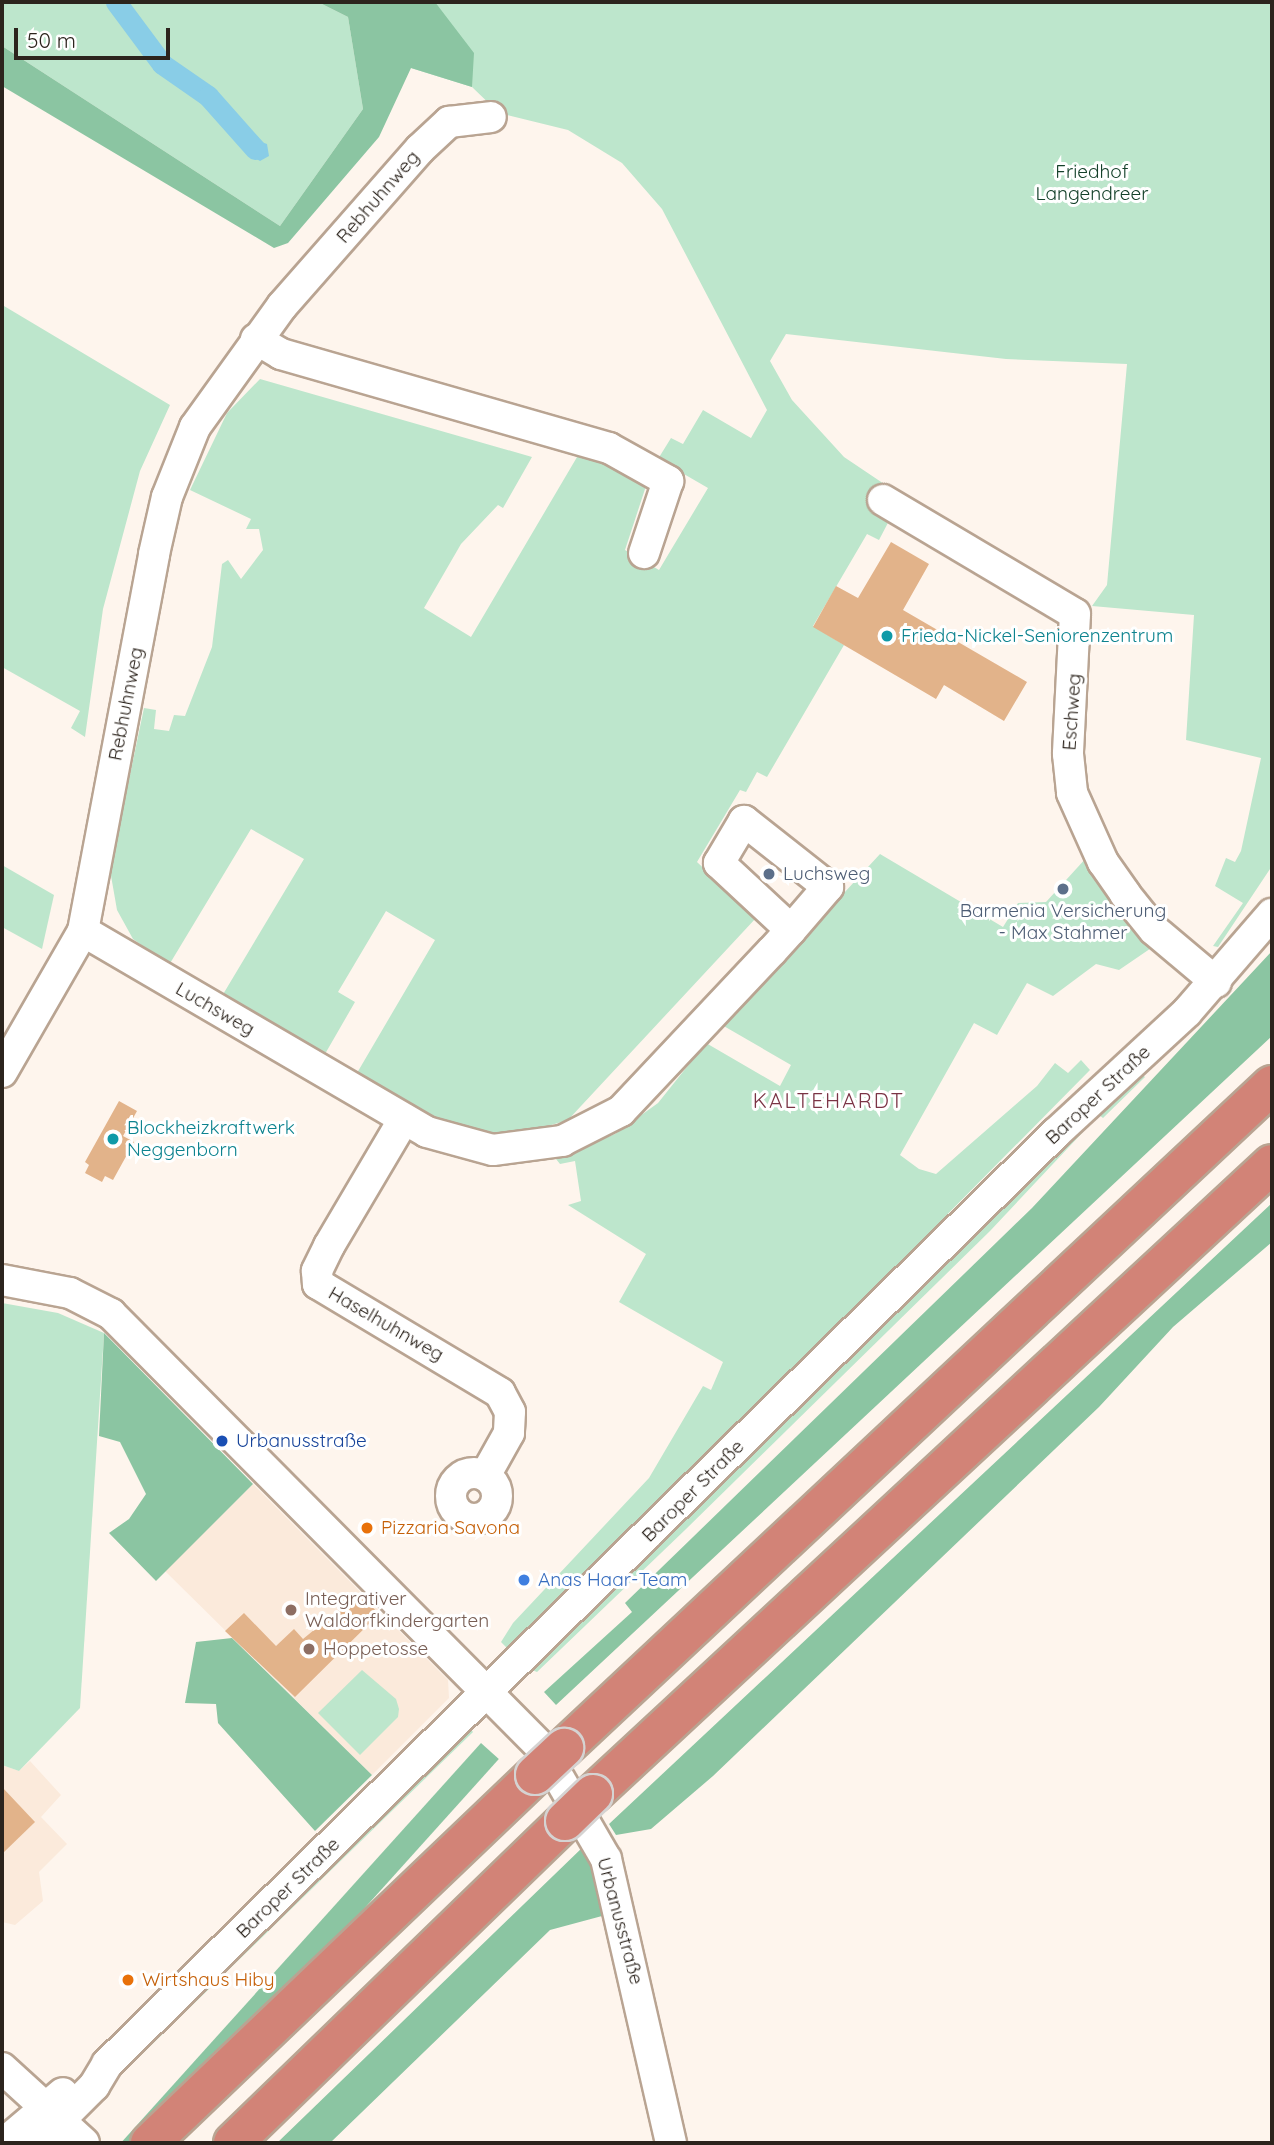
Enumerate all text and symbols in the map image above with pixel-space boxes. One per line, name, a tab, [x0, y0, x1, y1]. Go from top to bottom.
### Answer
scale bar	[18, 14, 173, 58]
text: 50 m	[27, 27, 76, 53]
street label: Rebhuhnweg	[332, 146, 424, 248]
park label: Friedhof Langendreer	[1036, 161, 1148, 205]
place label: Frieda-Nickel-Seniorenzentrum	[901, 625, 1173, 647]
marker: Frieda-Nickel-Seniorenzentrum	[879, 628, 895, 644]
street label: Rebhuhnweg	[104, 645, 148, 763]
street label: Eschweg	[1058, 673, 1086, 751]
place label: Luchsweg	[783, 863, 870, 885]
marker: Luchsweg	[761, 866, 777, 882]
marker: Barmenia Versicherung - Max Stahmer	[1055, 881, 1071, 897]
place label: Barmenia Versicherung - Max Stahmer	[960, 900, 1166, 944]
street label: Luchsweg	[172, 977, 258, 1041]
street label: Baroper Straße	[1041, 1041, 1155, 1149]
district label: KALTEHARDT	[754, 1087, 904, 1113]
place label: Blockheizkraftwerk Neggenborn	[127, 1117, 295, 1161]
marker: Blockheizkraftwerk Neggenborn	[105, 1131, 121, 1147]
street label: Haselhuhnweg	[324, 1282, 448, 1366]
place label: Urbanusstraße	[236, 1430, 367, 1452]
marker: Urbanusstraße	[214, 1433, 230, 1449]
street label: Baroper Straße	[637, 1435, 749, 1547]
place label: Pizzaria Savona	[381, 1517, 520, 1539]
marker: Pizzaria Savona	[359, 1520, 375, 1536]
place label: Anas Haar-Team	[538, 1569, 687, 1591]
marker: Anas Haar-Team	[516, 1572, 532, 1588]
place label: Integrativer Waldorfkindergarten	[305, 1588, 489, 1632]
marker: Integrativer Waldorfkindergarten	[283, 1602, 299, 1618]
place label: Hoppetosse	[323, 1638, 428, 1660]
marker: Hoppetosse	[301, 1641, 317, 1657]
street label: Baroper Straße	[232, 1833, 344, 1943]
street label: Urbanusstraße	[592, 1855, 648, 1987]
place label: Wirtshaus Hiby	[142, 1969, 275, 1991]
marker: Wirtshaus Hiby	[120, 1972, 136, 1988]

